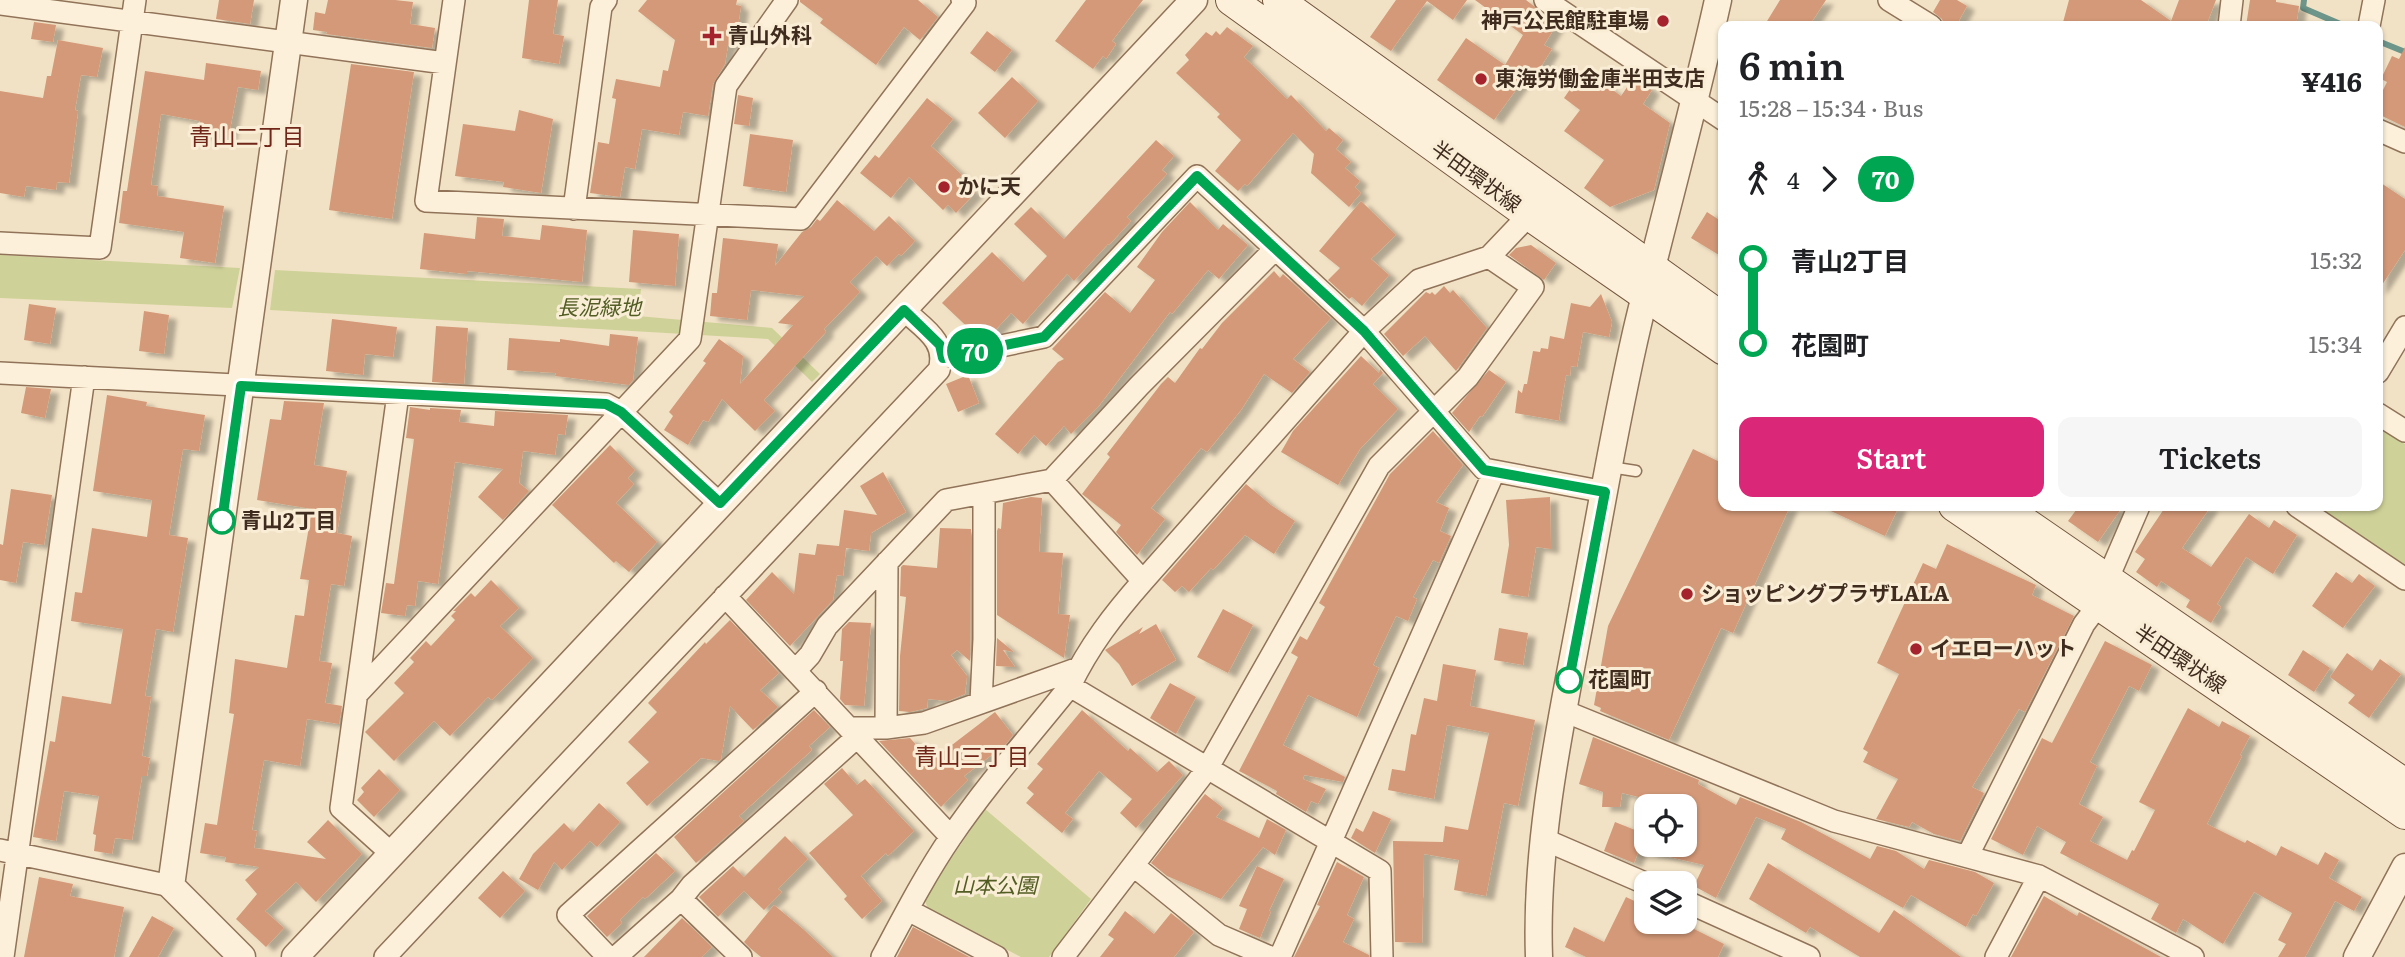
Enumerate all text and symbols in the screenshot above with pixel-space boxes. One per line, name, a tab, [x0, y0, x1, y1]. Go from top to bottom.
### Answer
place label: 神戸公民館駐車場	[1481, 3, 1649, 34]
marker: 神戸公民館駐車場	[1655, 13, 1671, 29]
place label: 青山外科	[728, 18, 812, 49]
marker: 青山外科	[702, 26, 722, 46]
text: 6 min	[1739, 35, 1845, 92]
place label: 東海労働金庫半田支店	[1495, 61, 1705, 92]
text: ¥416	[2301, 61, 2362, 100]
marker: 東海労働金庫半田支店	[1473, 71, 1489, 87]
text: 15:28 – 15:34 · Bus	[1739, 90, 1923, 124]
district label: 青山二丁目	[190, 118, 305, 152]
street label: 半田環状線	[1426, 132, 1529, 218]
icon: walk	[1739, 160, 1777, 198]
icon: forward	[1810, 160, 1848, 198]
text: 70	[1872, 161, 1900, 196]
text: 4	[1787, 162, 1800, 196]
place label: かに天	[958, 169, 1021, 200]
marker: かに天	[936, 179, 952, 195]
text: 青山2丁目	[1791, 240, 1909, 279]
text: 15:32	[2310, 242, 2362, 276]
park label: 長泥緑地	[557, 290, 643, 321]
text: 花園町	[1791, 324, 1869, 363]
text: 15:34	[2309, 326, 2362, 360]
line badge: 70	[944, 328, 1006, 374]
text: 70	[961, 333, 989, 368]
button: Start	[1739, 417, 2044, 497]
button: Tickets	[2058, 417, 2362, 497]
place label: 青山2丁目	[241, 503, 336, 534]
marker: 青山2丁目	[209, 508, 235, 534]
place label: ショッピングプラザLALA	[1701, 576, 1949, 607]
marker: ショッピングプラザLALA	[1679, 586, 1695, 602]
street label: 半田環状線	[2129, 615, 2234, 699]
place label: イエローハット	[1930, 631, 2076, 662]
marker: イエローハット	[1908, 641, 1924, 657]
place label: 花園町	[1588, 662, 1651, 693]
marker: 花園町	[1556, 667, 1582, 693]
district label: 青山三丁目	[915, 738, 1030, 772]
map controls	[1634, 794, 1697, 934]
button: locate	[1634, 794, 1697, 857]
park label: 山本公園	[953, 868, 1040, 899]
button: layers	[1634, 871, 1697, 934]

